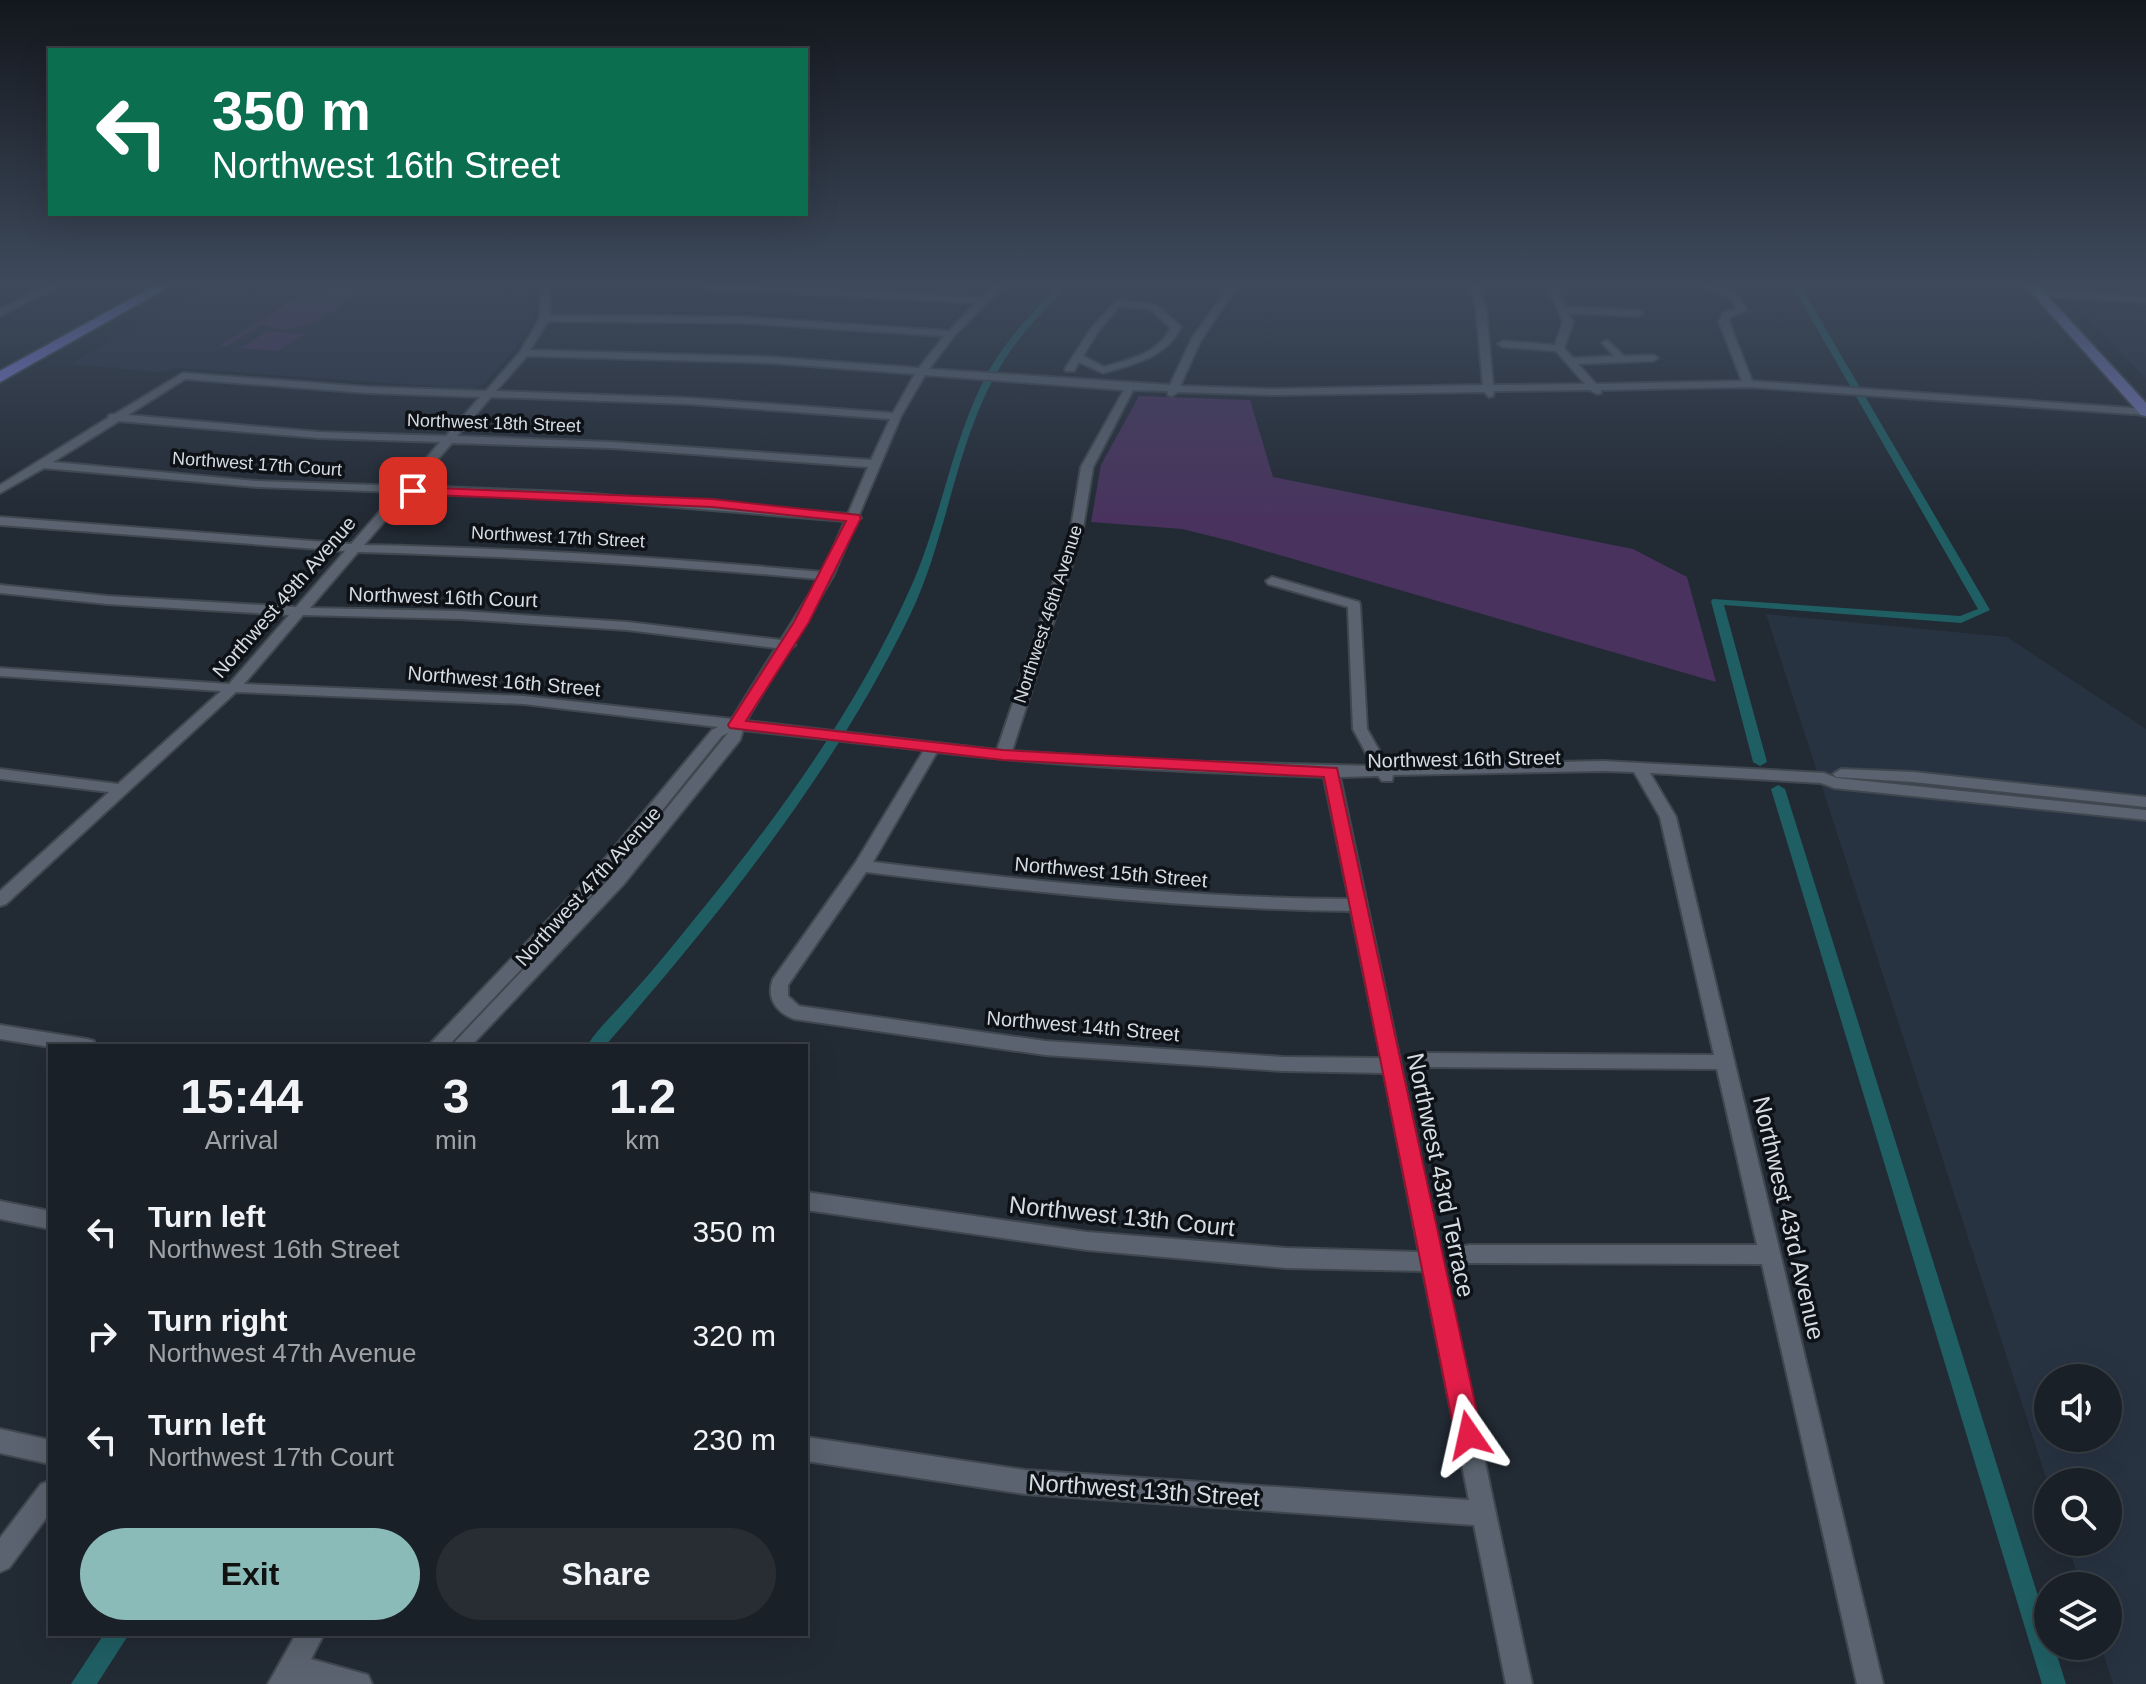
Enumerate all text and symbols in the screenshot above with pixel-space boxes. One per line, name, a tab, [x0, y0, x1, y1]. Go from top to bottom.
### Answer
text: 350 m	[212, 79, 371, 142]
icon: left	[80, 80, 184, 184]
text: Northwest 16th Street	[212, 145, 560, 186]
street label: Northwest 18th Street	[407, 410, 581, 436]
street label: Northwest 17th Court	[171, 448, 343, 480]
pin	[379, 457, 447, 525]
icon: arrive	[391, 469, 435, 513]
street label: Northwest 49th Avenue	[208, 512, 360, 682]
street label: Northwest 17th Street	[471, 522, 645, 552]
street label: Northwest 46th Avenue	[1010, 523, 1086, 705]
street label: Northwest 16th Court	[348, 583, 538, 611]
street label: Northwest 16th Street	[407, 662, 602, 700]
street label: Northwest 16th Street	[1367, 746, 1561, 772]
street label: Northwest 47th Avenue	[511, 802, 665, 970]
street label: Northwest 15th Street	[1014, 853, 1209, 891]
street label: Northwest 14th Street	[986, 1007, 1181, 1045]
street label: Northwest 43rd Terrace	[1402, 1050, 1480, 1300]
text: 15:44	[180, 1070, 303, 1123]
text: 3	[443, 1070, 469, 1123]
text: 1.2	[609, 1070, 676, 1123]
street label: Northwest 43rd Avenue	[1748, 1094, 1830, 1342]
text: Arrival	[205, 1125, 278, 1155]
text: min	[435, 1125, 477, 1155]
text: km	[625, 1125, 660, 1155]
street label: Northwest 13th Court	[1008, 1191, 1236, 1241]
text: Turn left	[148, 1200, 266, 1233]
icon: left	[80, 1210, 124, 1254]
text: 350 m	[693, 1215, 776, 1248]
text: Northwest 16th Street	[148, 1234, 399, 1264]
text: Turn right	[148, 1304, 287, 1337]
icon: right	[80, 1314, 124, 1358]
text: 320 m	[693, 1319, 776, 1352]
text: Northwest 47th Avenue	[148, 1338, 416, 1368]
map controls	[2034, 1364, 2122, 1660]
button: sound	[2034, 1364, 2122, 1452]
position arrow	[1427, 1393, 1511, 1477]
text: Turn left	[148, 1408, 266, 1441]
icon: left	[80, 1418, 124, 1462]
text: 230 m	[693, 1423, 776, 1456]
text: Northwest 17th Court	[148, 1442, 394, 1472]
street label: Northwest 13th Street	[1027, 1468, 1261, 1512]
button: search	[2034, 1468, 2122, 1556]
button: Exit	[80, 1528, 420, 1620]
button: Share	[436, 1528, 776, 1620]
button: layers	[2034, 1572, 2122, 1660]

